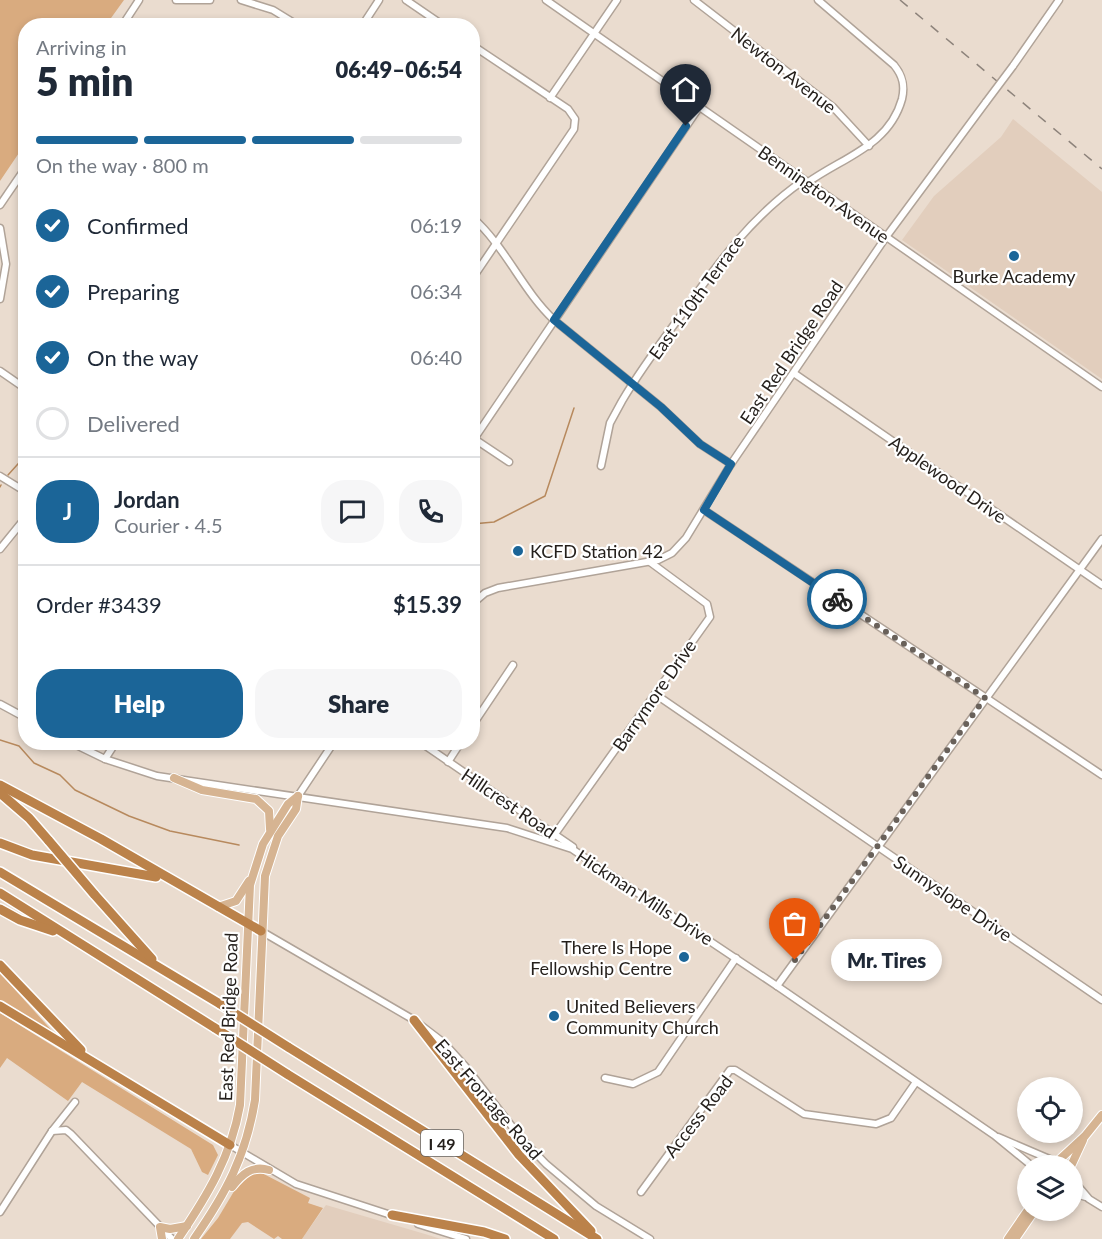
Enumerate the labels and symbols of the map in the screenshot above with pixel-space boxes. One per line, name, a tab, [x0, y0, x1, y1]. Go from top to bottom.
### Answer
street label: Newton Avenue	[727, 22, 841, 118]
pin	[660, 64, 711, 126]
street label: Bennington Avenue	[754, 141, 894, 247]
street label: East 110th Terrace	[644, 231, 748, 363]
marker: Burke Academy	[1007, 249, 1021, 263]
place label: Burke Academy	[952, 265, 1076, 287]
street label: East Red Bridge Road	[735, 276, 847, 428]
street label: Applewood Drive	[885, 430, 1011, 528]
place label: KCFD Station 42	[530, 540, 663, 562]
marker: KCFD Station 42	[511, 544, 525, 558]
courier	[807, 569, 867, 629]
street label: Barrymore Drive	[607, 635, 701, 755]
street label: Hillcrest Road	[457, 763, 561, 843]
street label: Hickman Mills Drive	[572, 845, 718, 949]
street label: Sunnyslope Drive	[890, 850, 1016, 946]
pin	[769, 898, 820, 960]
street label: East Red Bridge Road	[214, 932, 242, 1102]
place label: There Is Hope Fellowship Centre	[530, 936, 672, 979]
callout: Mr. Tires	[831, 939, 942, 981]
marker: There Is Hope Fellowship Centre	[677, 950, 691, 964]
place label: United Believers Community Church	[566, 995, 719, 1038]
marker: United Believers Community Church	[547, 1009, 561, 1023]
street label: East Frontage Road	[431, 1034, 547, 1164]
street label: Access Road	[659, 1070, 737, 1162]
road number: I 49	[421, 1130, 463, 1156]

